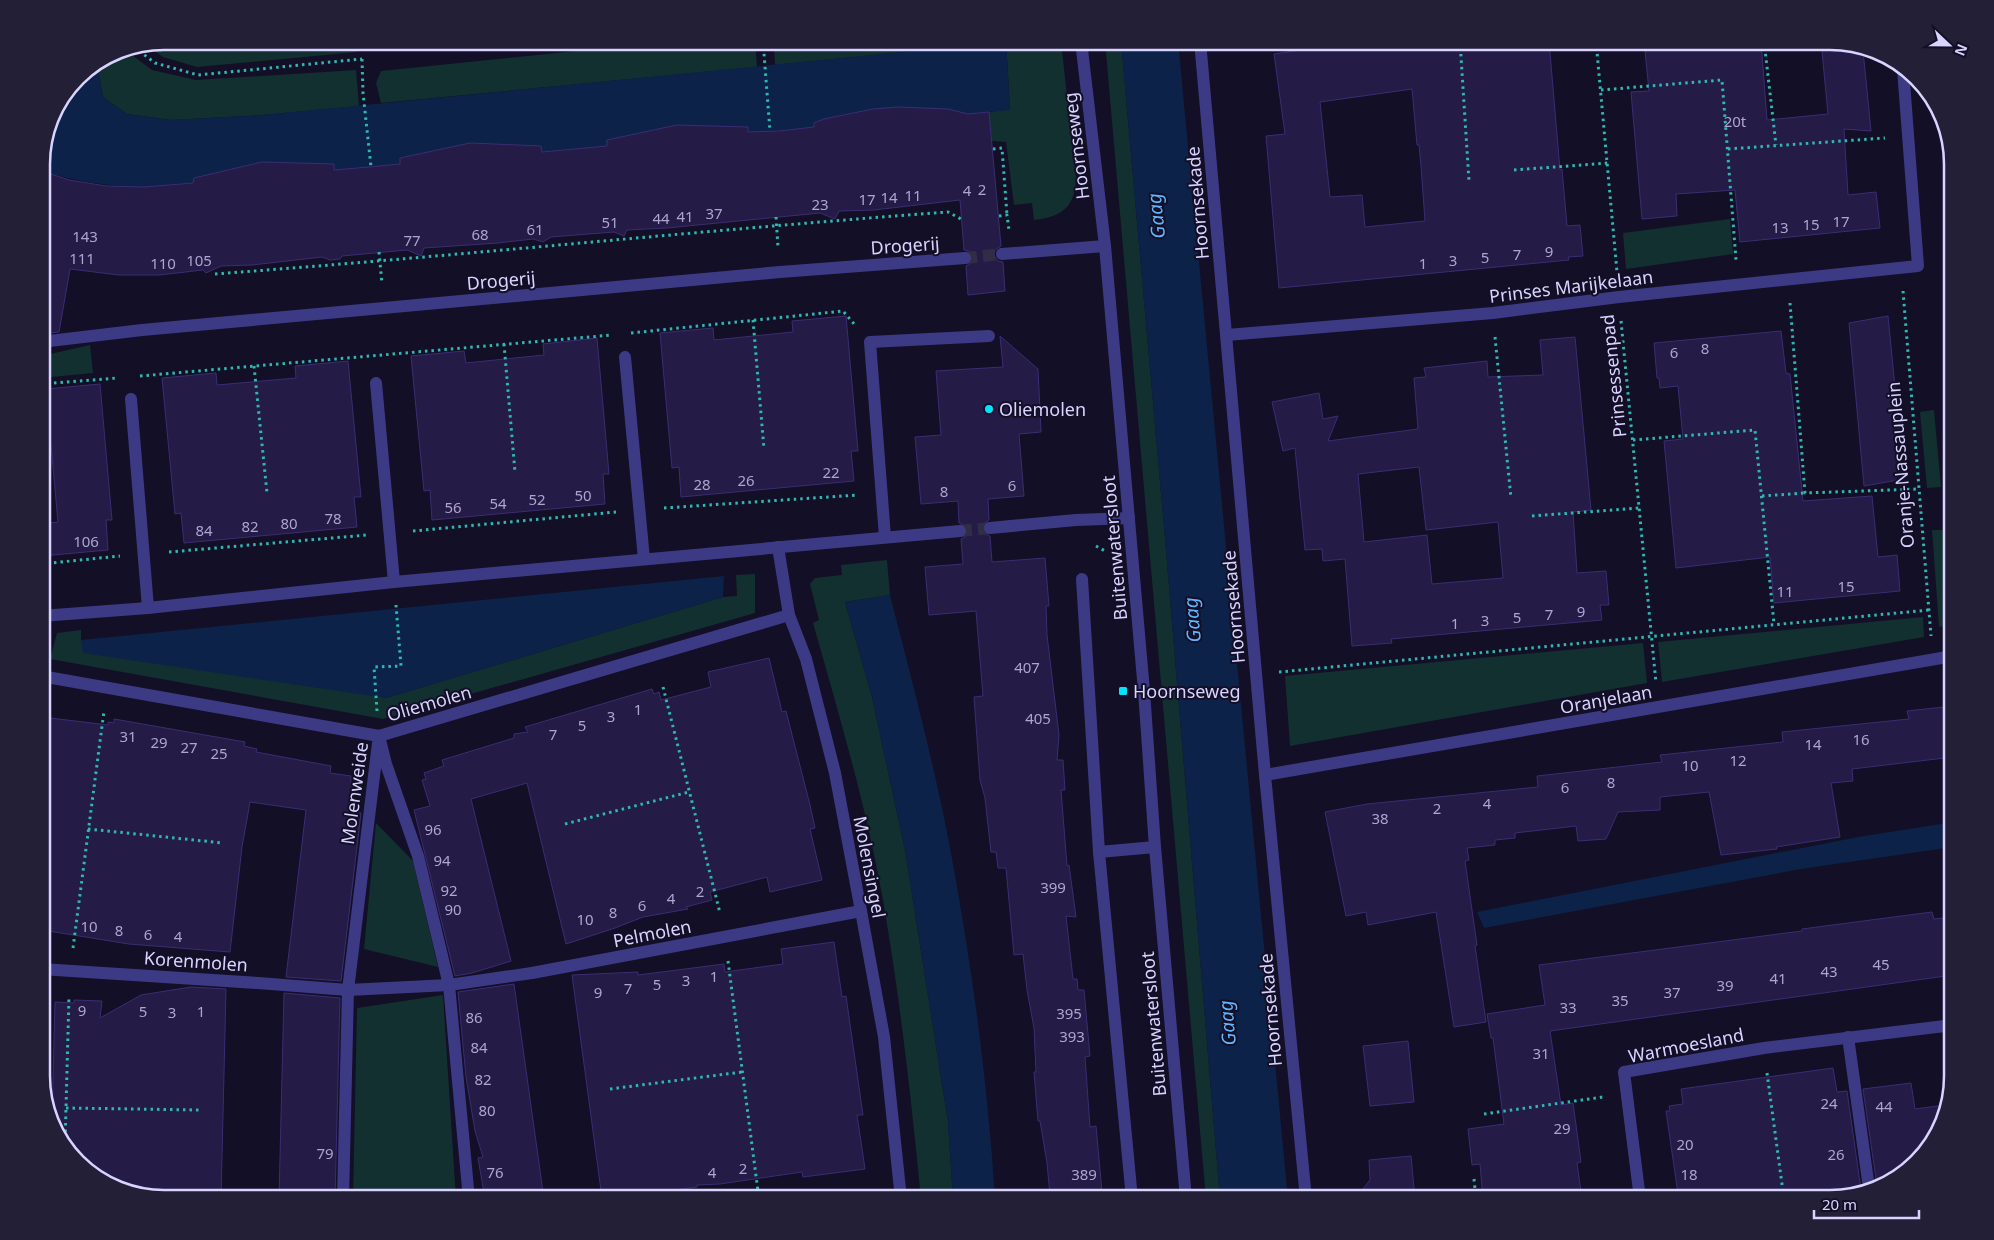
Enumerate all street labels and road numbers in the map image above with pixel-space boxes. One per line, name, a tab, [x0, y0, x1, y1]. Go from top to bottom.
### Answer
street label: Hoornseweg	[1058, 91, 1094, 201]
street label: Hoornsekade	[1180, 145, 1214, 261]
street label: Drogerij	[870, 231, 940, 259]
street label: Prinses Marijkelaan	[1488, 264, 1654, 308]
street label: Drogerij	[466, 265, 536, 295]
street label: Prinsessenpad	[1595, 313, 1631, 439]
street label: Oranje-Nassauplein	[1881, 381, 1919, 549]
street label: Buitenwatersloot	[1096, 474, 1132, 621]
street label: Hoornsekade	[1216, 549, 1250, 665]
street label: Oliemolen	[384, 679, 474, 727]
street label: Oranjelaan	[1558, 679, 1654, 719]
street label: Molenweide	[335, 740, 373, 846]
street label: Molensingel	[848, 814, 892, 920]
street label: Pelmolen	[611, 914, 693, 952]
street label: Korenmolen	[143, 945, 249, 977]
street label: Buitenwatersloot	[1135, 950, 1171, 1097]
street label: Hoornsekade	[1253, 952, 1287, 1068]
street label: Warmoesland	[1626, 1022, 1746, 1068]

